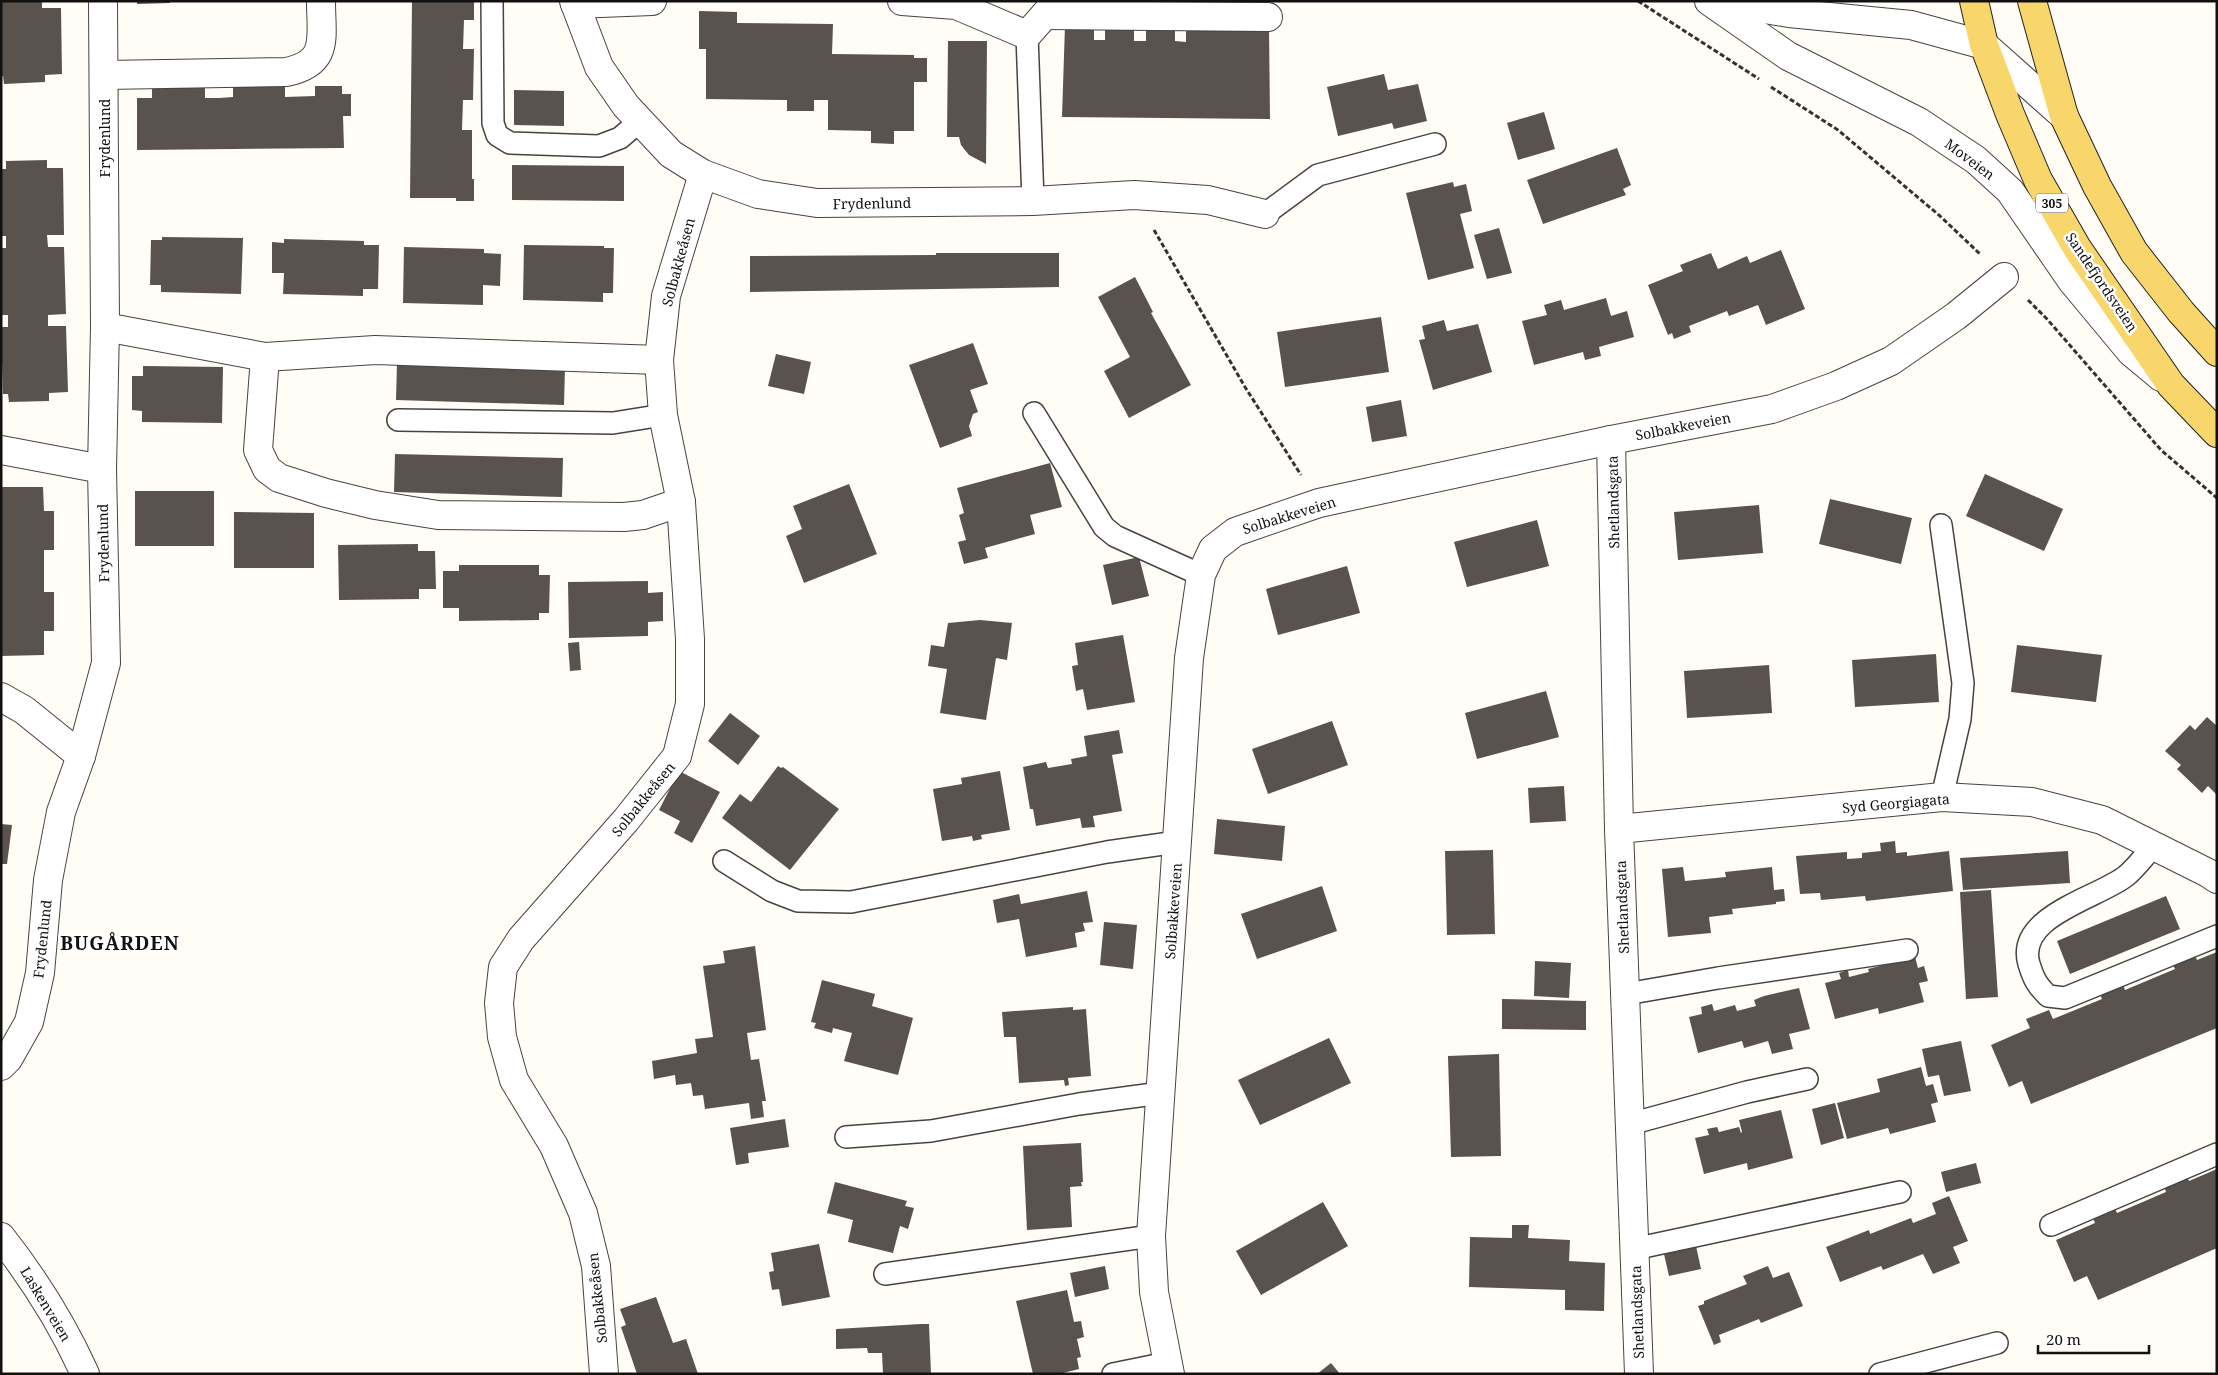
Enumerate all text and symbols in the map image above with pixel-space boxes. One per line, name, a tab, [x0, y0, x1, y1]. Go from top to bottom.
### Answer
street label: Frydenlund	[95, 98, 114, 177]
street label: Moveien	[1941, 134, 1999, 184]
street label: Frydenlund	[832, 193, 912, 213]
road number: 305	[2036, 194, 2068, 212]
street label: Solbakkeåsen	[657, 216, 699, 308]
street label: Sandefjordsveien	[2062, 229, 2142, 335]
street label: Solbakkeveien	[1634, 407, 1732, 445]
street label: Shetlandsgata	[1603, 455, 1623, 549]
street label: Solbakkeveien	[1240, 492, 1338, 538]
street label: Frydenlund	[93, 503, 113, 583]
street label: Solbakkeåsen	[607, 758, 679, 840]
street label: Syd Georgiagata	[1841, 789, 1951, 817]
street label: Shetlandsgata	[1611, 860, 1633, 954]
street label: Solbakkeveien	[1160, 862, 1186, 960]
street label: Frydenlund	[28, 898, 56, 979]
district label: BUGÅRDEN	[60, 930, 180, 956]
street label: Solbakkeåsen	[583, 1252, 611, 1344]
street label: Laskenveien	[16, 1263, 76, 1345]
street label: Shetlandsgata	[1626, 1265, 1648, 1359]
scale bar	[2038, 1322, 2149, 1354]
text: 20 m	[2046, 1329, 2081, 1349]

